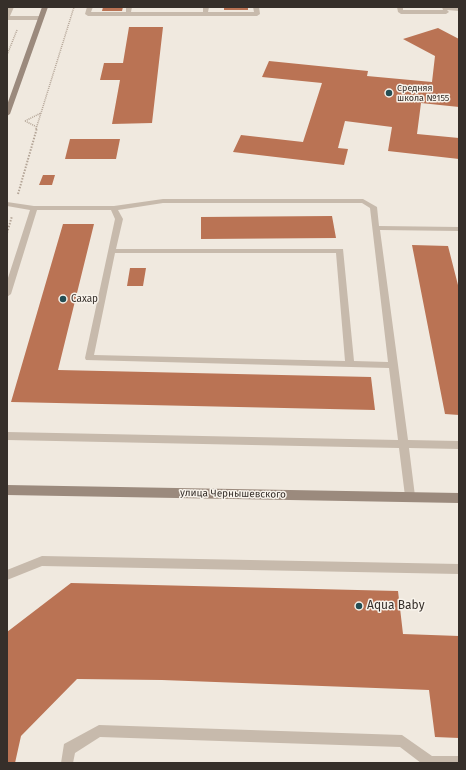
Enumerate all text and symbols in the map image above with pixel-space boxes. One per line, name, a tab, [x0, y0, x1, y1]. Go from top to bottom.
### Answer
place label: Средняя школа №155	[397, 83, 449, 104]
marker: Средняя школа №155	[384, 88, 394, 98]
place label: Сахар	[71, 293, 98, 305]
marker: Сахар	[58, 294, 68, 304]
street label: улица Чернышевского	[180, 487, 286, 501]
place label: Aqua Baby	[367, 599, 425, 613]
marker: Aqua Baby	[354, 601, 364, 611]

